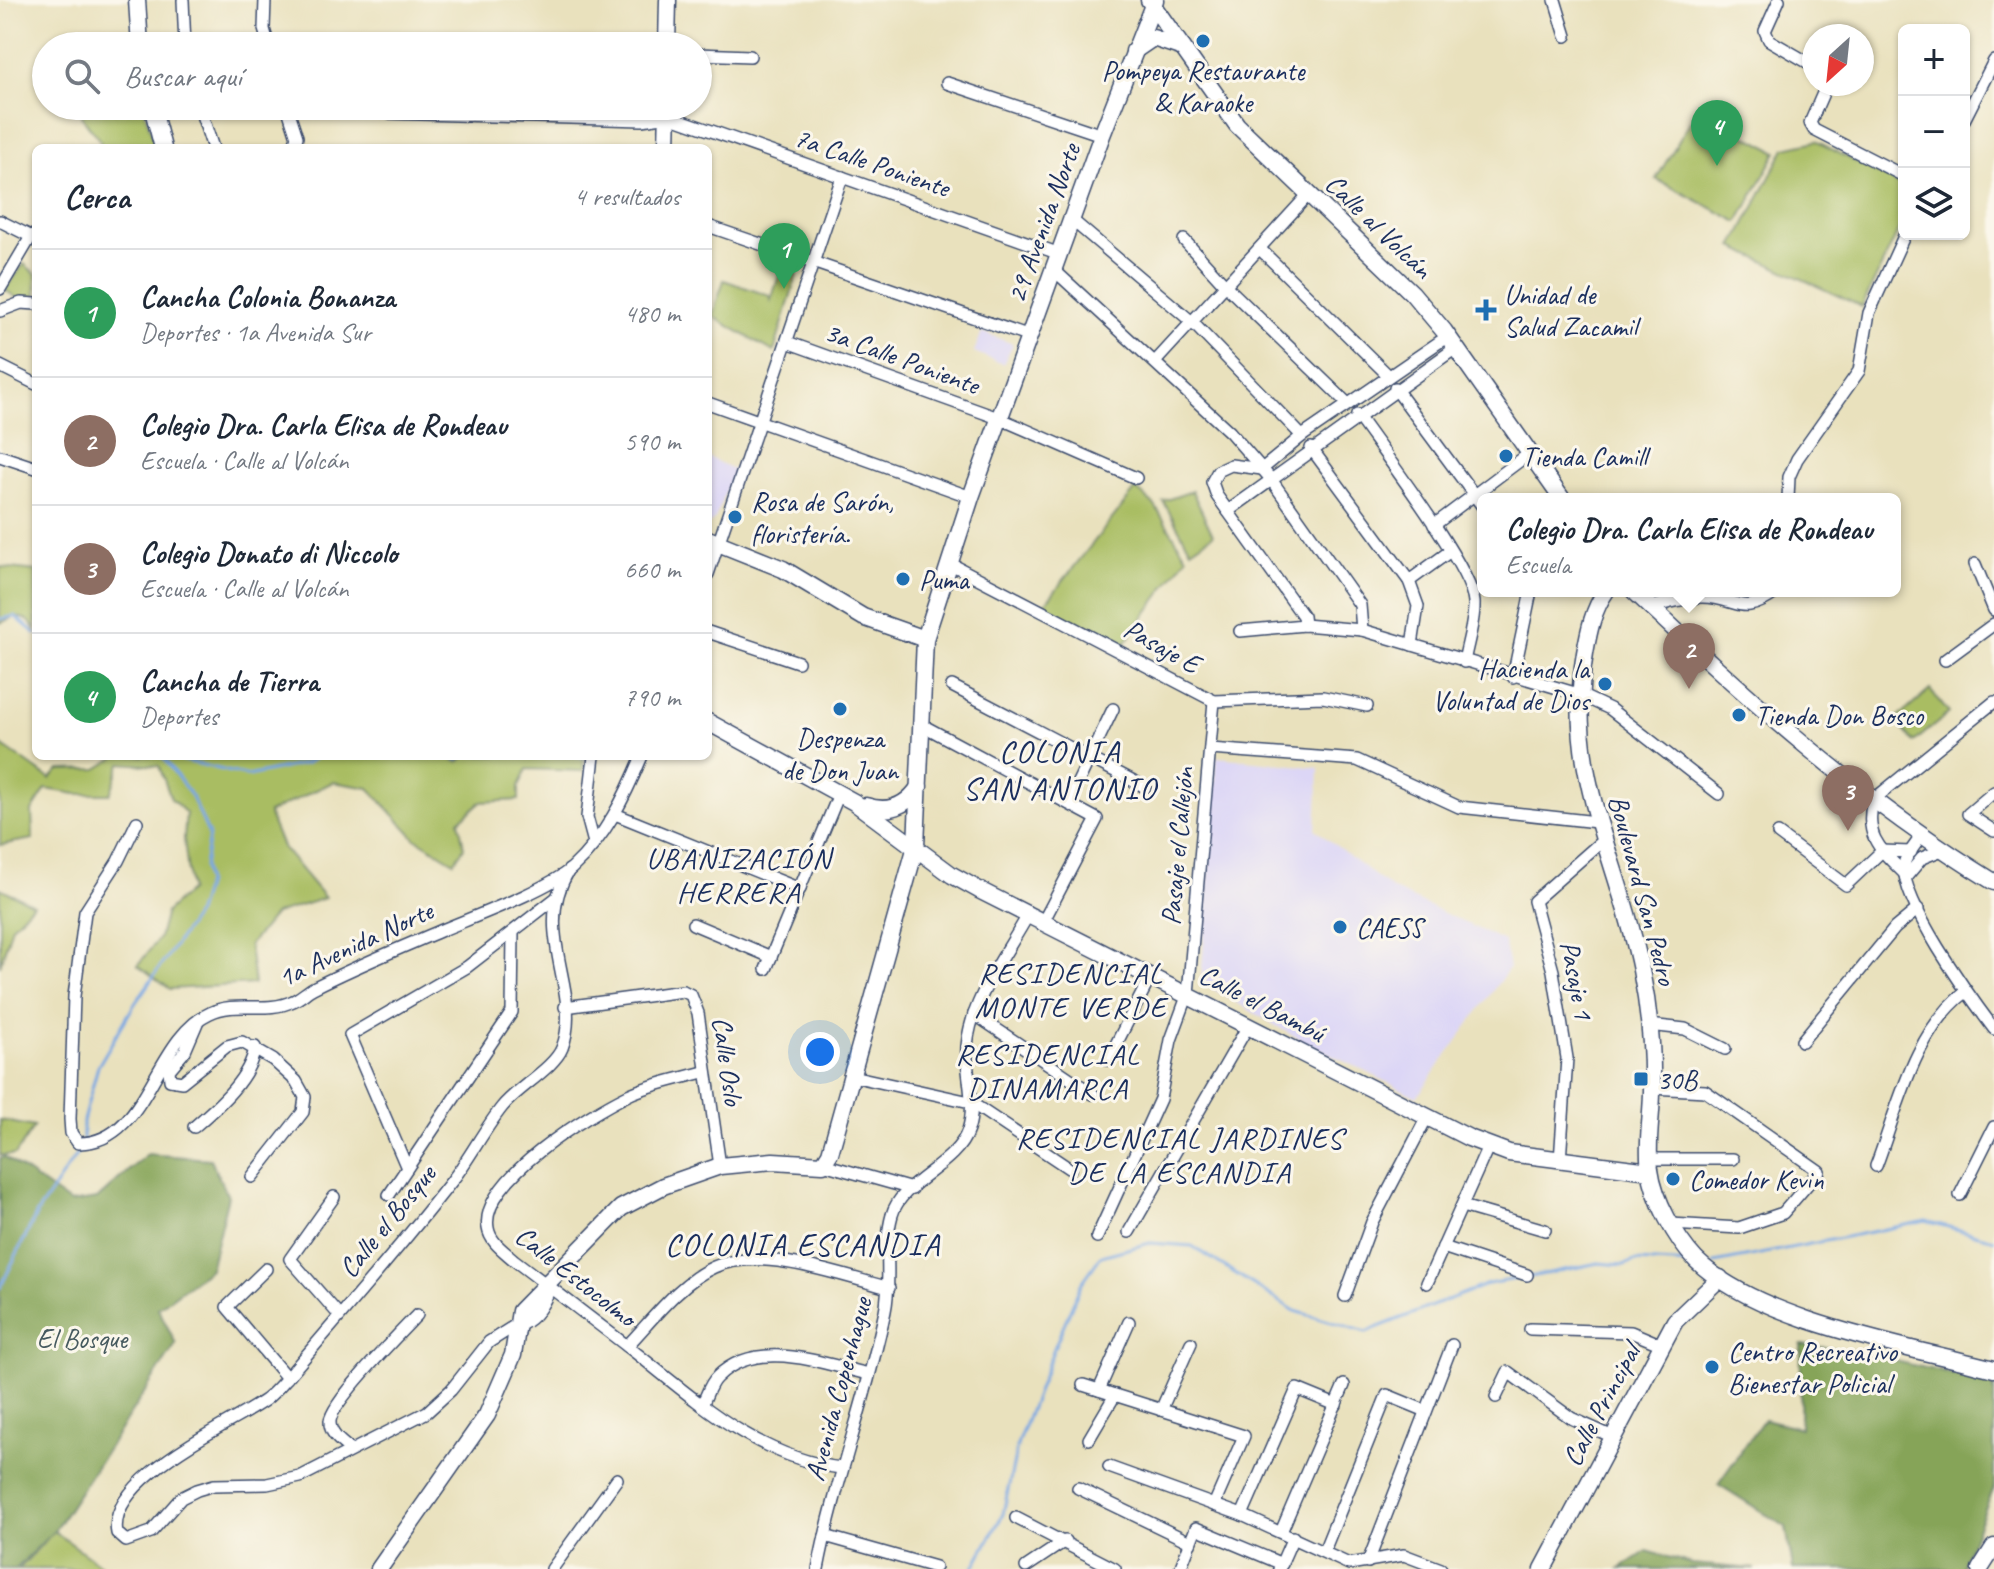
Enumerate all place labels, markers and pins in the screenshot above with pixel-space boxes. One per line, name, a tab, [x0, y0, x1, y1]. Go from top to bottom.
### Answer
marker: Pompeya Restaurante & Karaoke	[1194, 32, 1212, 50]
place label: Pompeya Restaurante & Karaoke	[1102, 53, 1306, 120]
pin: 4	[1691, 100, 1743, 166]
pin: 1	[758, 223, 810, 289]
place label: Unidad de Salud Zacamil	[1504, 277, 1642, 344]
marker: Unidad de Salud Zacamil	[1475, 299, 1497, 321]
place label: Tienda Camill	[1522, 439, 1652, 474]
marker: Tienda Camill	[1497, 447, 1515, 465]
place label: Rosa de Sarón, floristería.	[751, 484, 894, 551]
marker: Rosa de Sarón, floristería.	[726, 508, 744, 526]
place label: Puma	[919, 562, 970, 597]
marker: Puma	[894, 570, 912, 588]
pin: 2	[1663, 623, 1715, 689]
place label: Hacienda la Voluntad de Dios	[1432, 651, 1591, 718]
marker: Hacienda la Voluntad de Dios	[1596, 675, 1614, 693]
place label: Tienda Don Bosco	[1755, 698, 1925, 733]
marker: Despenza de Don Juan	[831, 700, 849, 718]
marker: Tienda Don Bosco	[1730, 706, 1748, 724]
place label: Despenza de Don Juan	[782, 721, 899, 788]
pin: 3	[1822, 765, 1874, 831]
place label: CAESS	[1356, 910, 1427, 945]
marker: CAESS	[1331, 918, 1349, 936]
place label: 30B	[1657, 1062, 1699, 1097]
marker: 30B	[1632, 1070, 1650, 1088]
place label: Comedor Kevin	[1689, 1162, 1824, 1197]
marker: Comedor Kevin	[1664, 1170, 1682, 1188]
place label: Centro Recreativo Bienestar Policial	[1728, 1334, 1899, 1401]
marker: Centro Recreativo Bienestar Policial	[1703, 1358, 1721, 1376]

